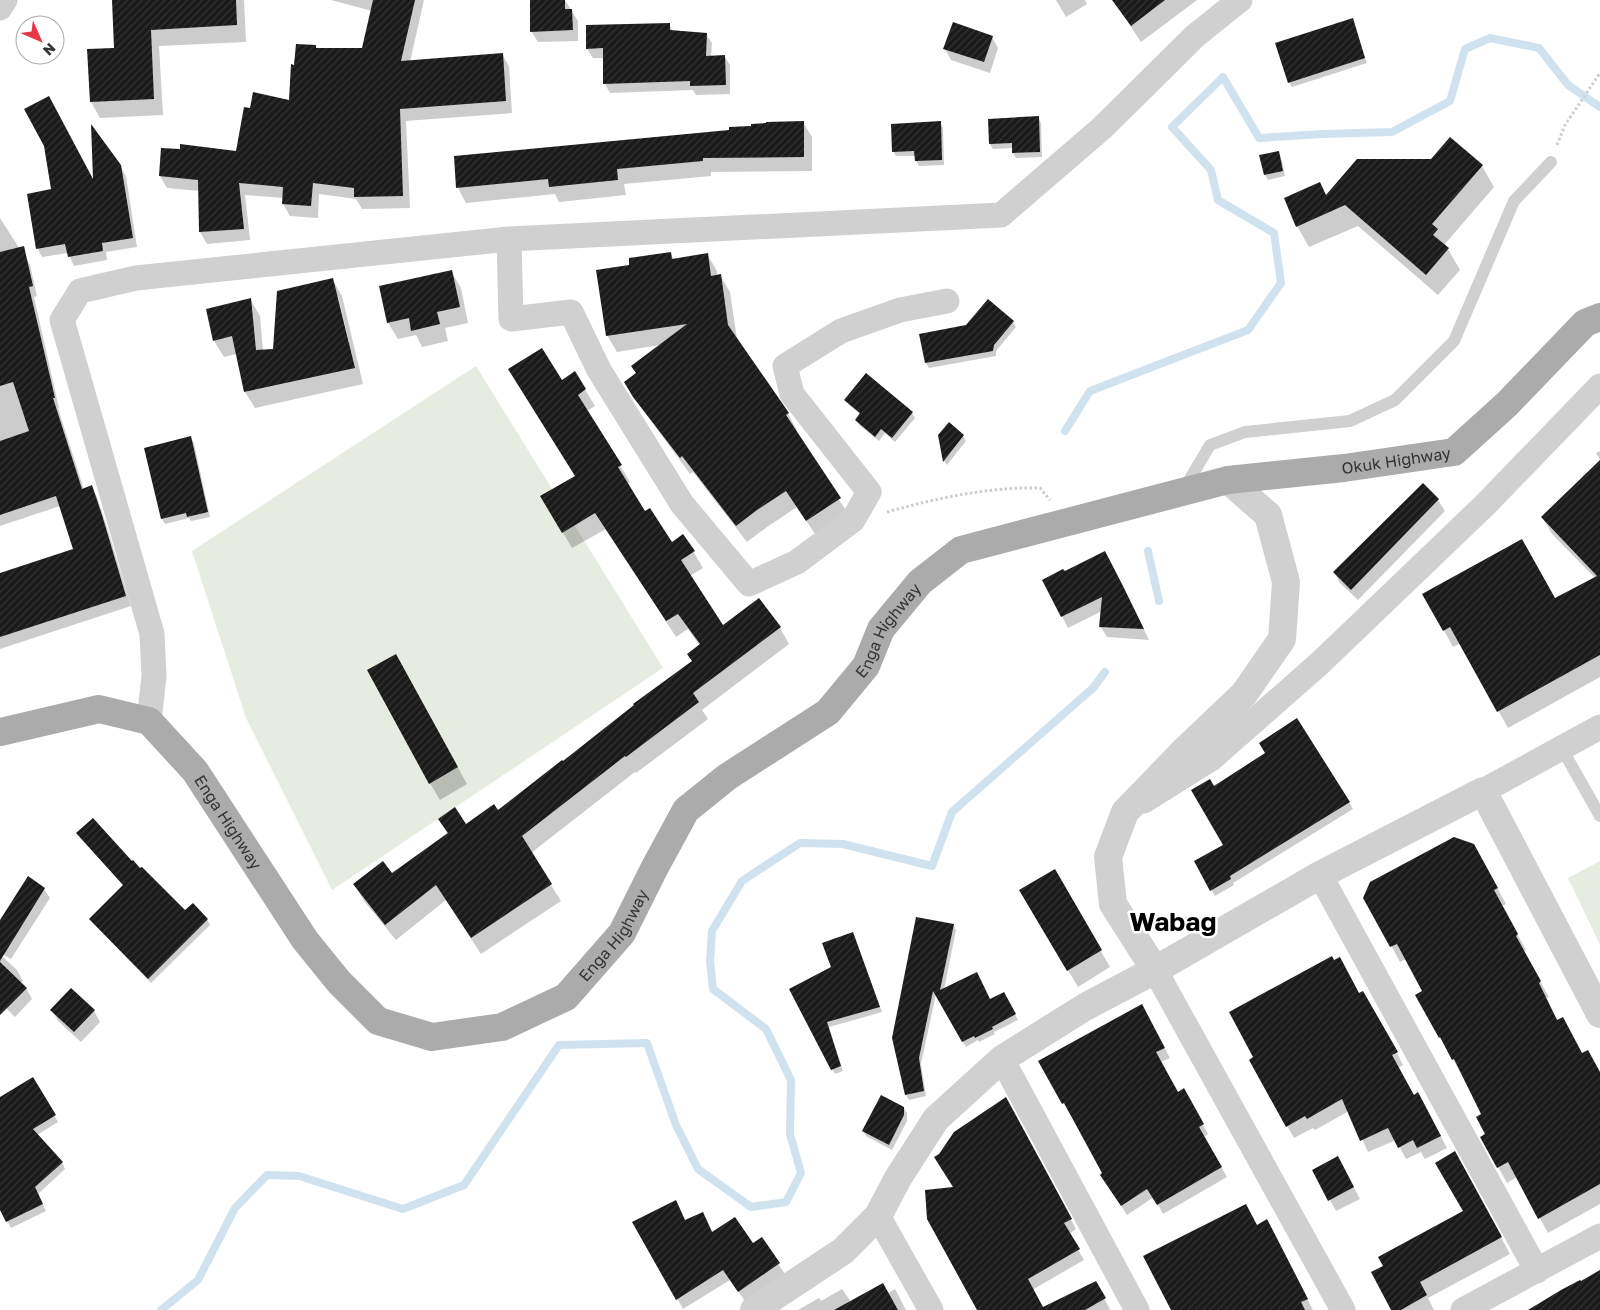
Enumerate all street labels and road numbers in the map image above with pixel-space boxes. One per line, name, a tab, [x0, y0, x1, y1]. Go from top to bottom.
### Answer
street label: Okuk Highway	[1340, 443, 1452, 478]
street label: Enga Highway	[851, 579, 925, 682]
street label: Enga Highway	[190, 771, 266, 873]
street label: Enga Highway	[574, 886, 652, 986]

